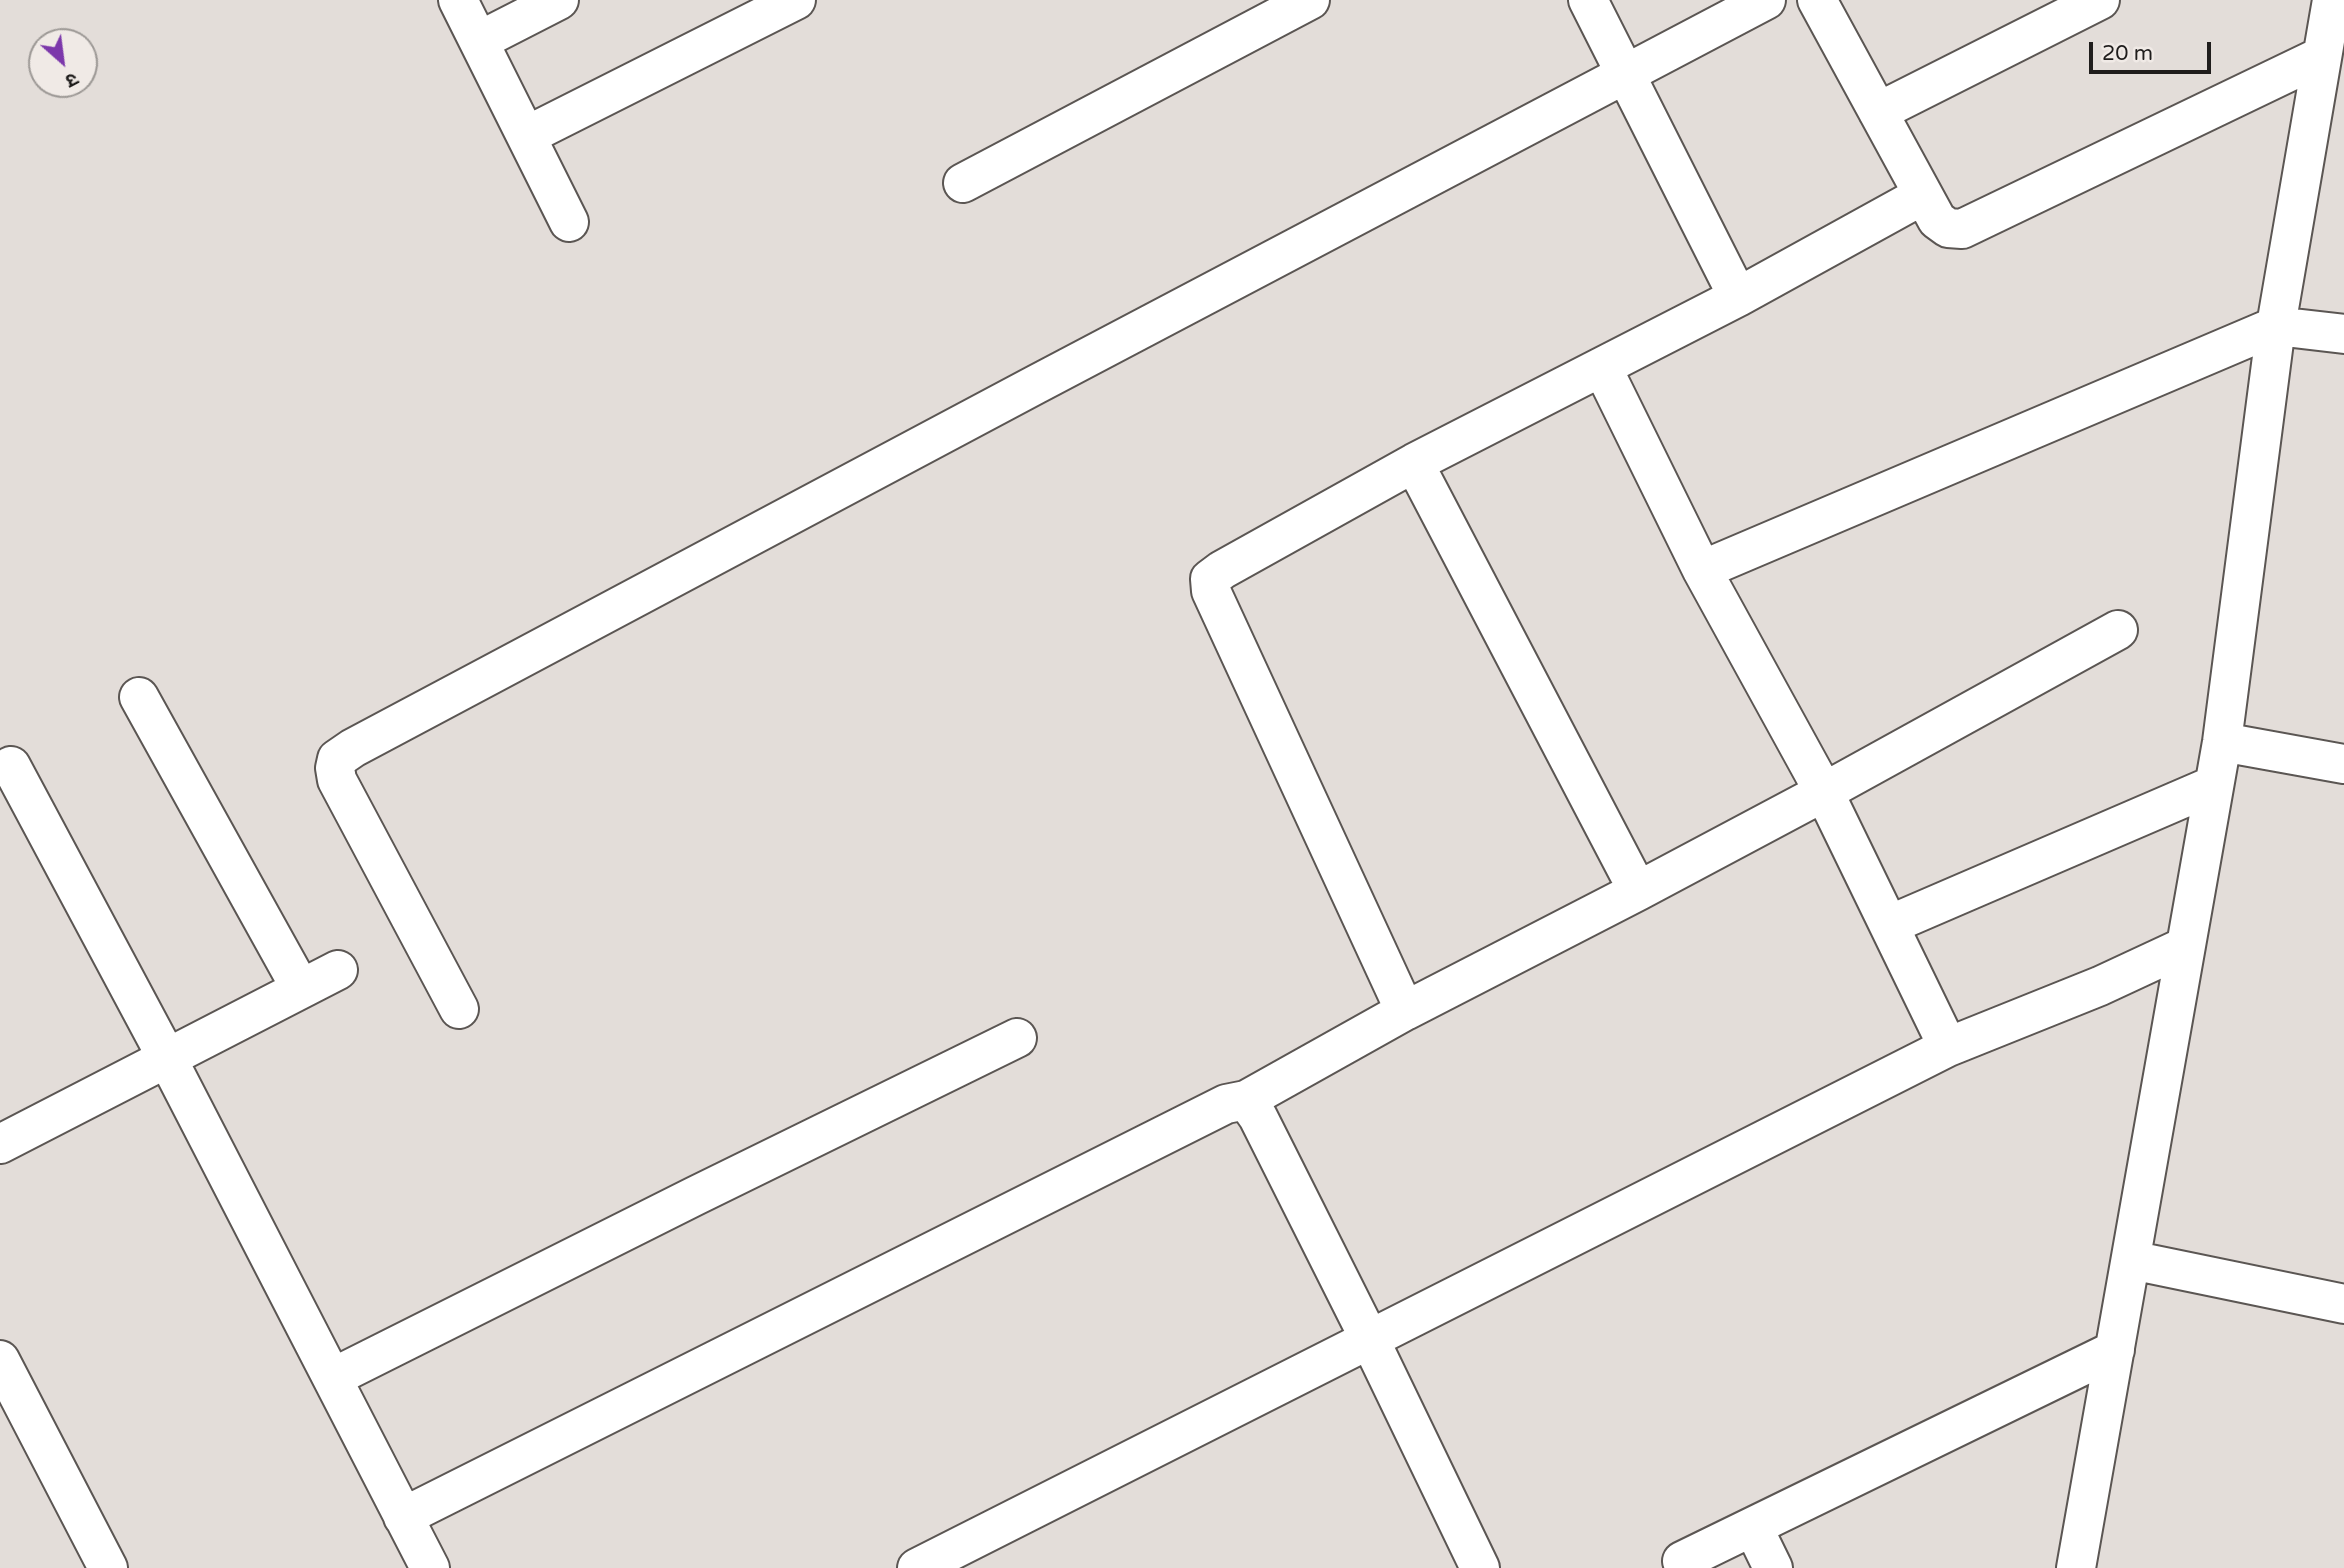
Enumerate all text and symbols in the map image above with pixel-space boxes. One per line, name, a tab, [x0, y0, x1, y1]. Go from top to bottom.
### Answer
north arrow	[28, 28, 98, 98]
scale bar	[2092, 28, 2214, 72]
text: 20 m	[2102, 41, 2153, 66]
text: उ	[62, 67, 82, 92]

